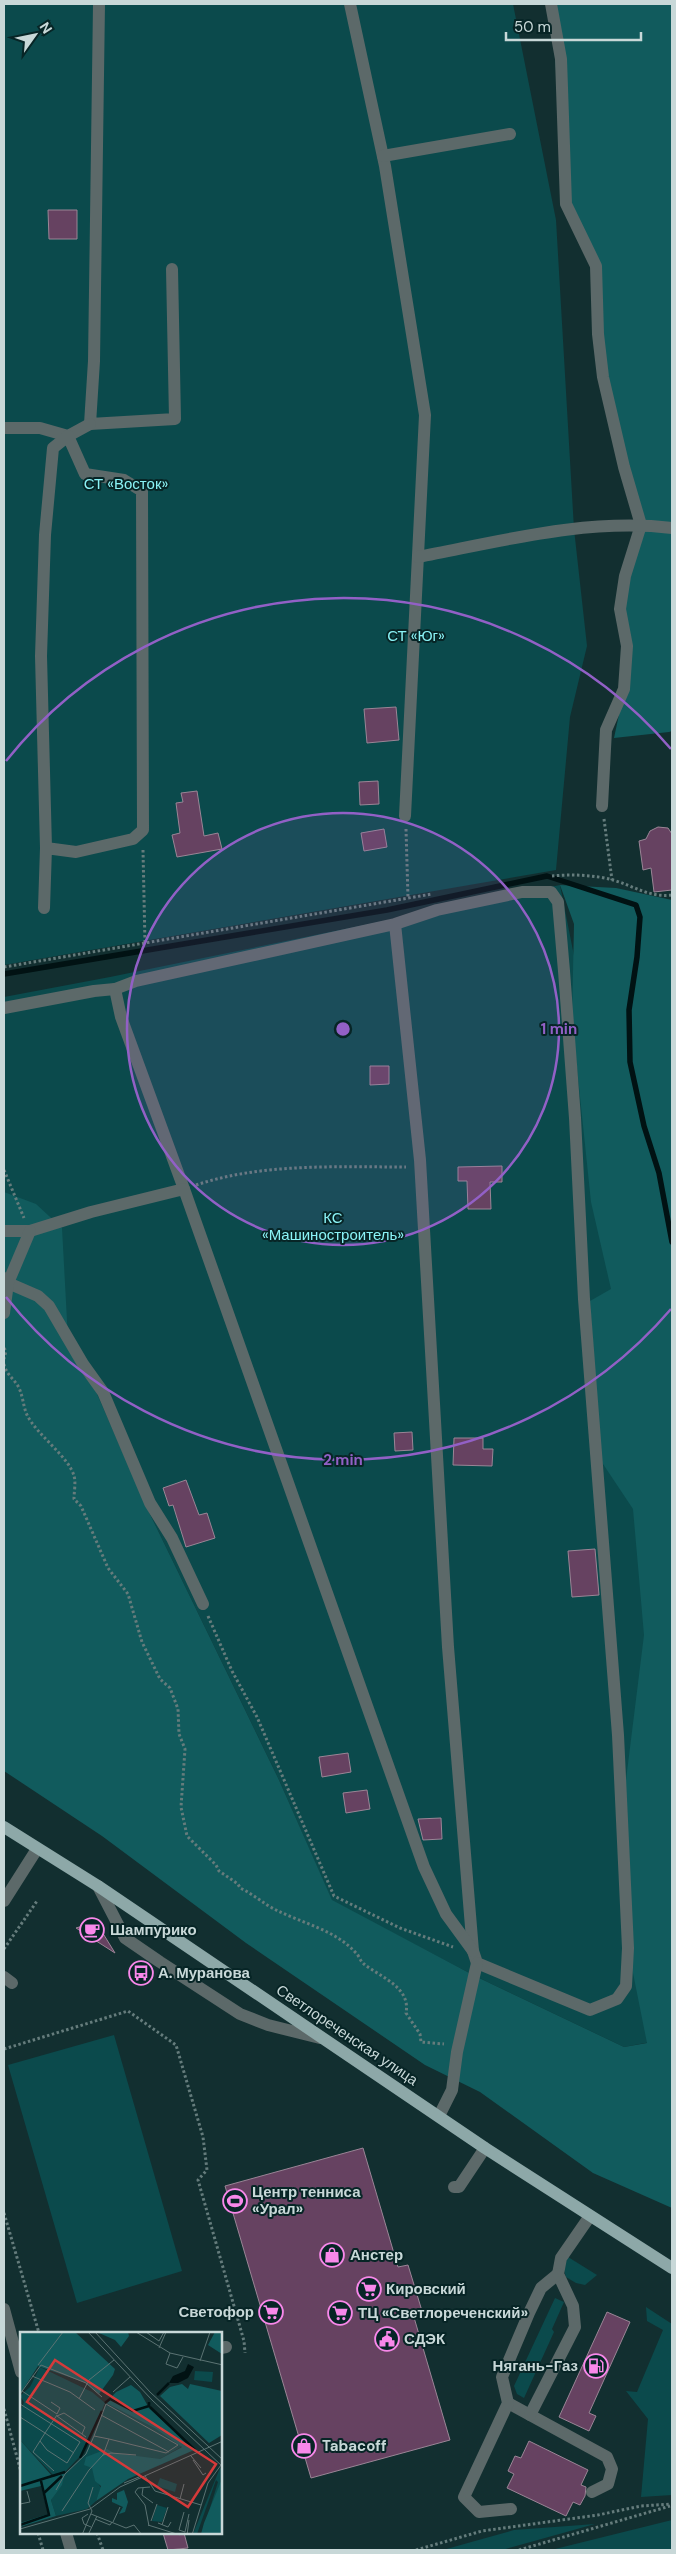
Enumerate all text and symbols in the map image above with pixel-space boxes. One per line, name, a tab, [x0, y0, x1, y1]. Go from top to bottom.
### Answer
north arrow	[10, 10, 60, 60]
scale bar	[506, 10, 641, 42]
text: 50 m	[514, 17, 551, 37]
text: N	[36, 19, 56, 37]
park label: СТ «Восток»	[84, 474, 168, 494]
park label: СТ «Юг»	[387, 626, 445, 646]
text: 1 min	[541, 1019, 577, 1039]
centre of rings	[334, 1020, 352, 1038]
park label: КС «Машиностроитель»	[262, 1208, 404, 1245]
text: 2 min	[323, 1450, 363, 1470]
cafe icon: Шампурико	[79, 1917, 105, 1943]
place label: Шампурико	[110, 1920, 197, 1940]
bus stop icon: А. Муранова	[128, 1960, 154, 1986]
place label: А. Муранова	[158, 1963, 251, 1983]
street label: Светлореченская улица	[272, 1980, 422, 2090]
place label: Центр тенниса «Урал»	[252, 2182, 361, 2219]
sports icon: Центр тенниса «Урал»	[222, 2188, 248, 2214]
shop icon: Анстер	[319, 2242, 345, 2268]
place label: Анстер	[350, 2245, 403, 2265]
supermarket icon: Кировский	[356, 2276, 382, 2302]
place label: Кировский	[386, 2279, 466, 2299]
supermarket icon: Светофор	[258, 2299, 284, 2325]
supermarket icon: ТЦ «Светлореченский»	[327, 2300, 353, 2326]
place label: Светофор	[178, 2302, 254, 2322]
place label: ТЦ «Светлореченский»	[358, 2303, 529, 2323]
public building icon: СДЭК	[374, 2326, 400, 2352]
place label: СДЭК	[404, 2329, 446, 2349]
inset map	[20, 2332, 222, 2534]
fuel station icon: Нягань-Газ	[583, 2353, 609, 2379]
place label: Нягань-Газ	[493, 2356, 578, 2376]
shop icon: Tabacoff	[291, 2433, 317, 2459]
place label: Tabacoff	[322, 2436, 386, 2456]

